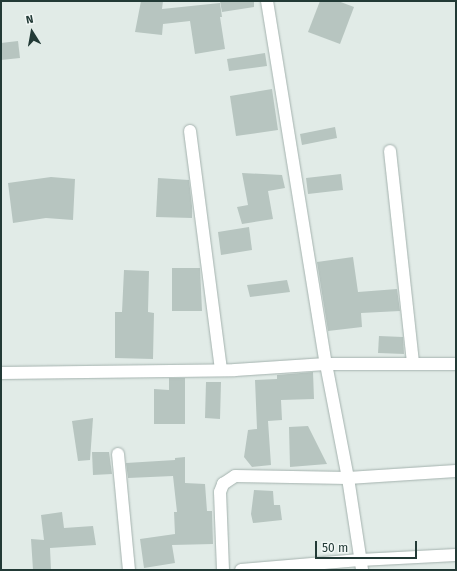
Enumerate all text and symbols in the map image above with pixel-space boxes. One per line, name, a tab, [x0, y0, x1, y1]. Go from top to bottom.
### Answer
north arrow	[12, 12, 52, 52]
text: N	[25, 13, 34, 27]
scale bar	[317, 533, 419, 559]
text: 50 m	[322, 541, 348, 555]

